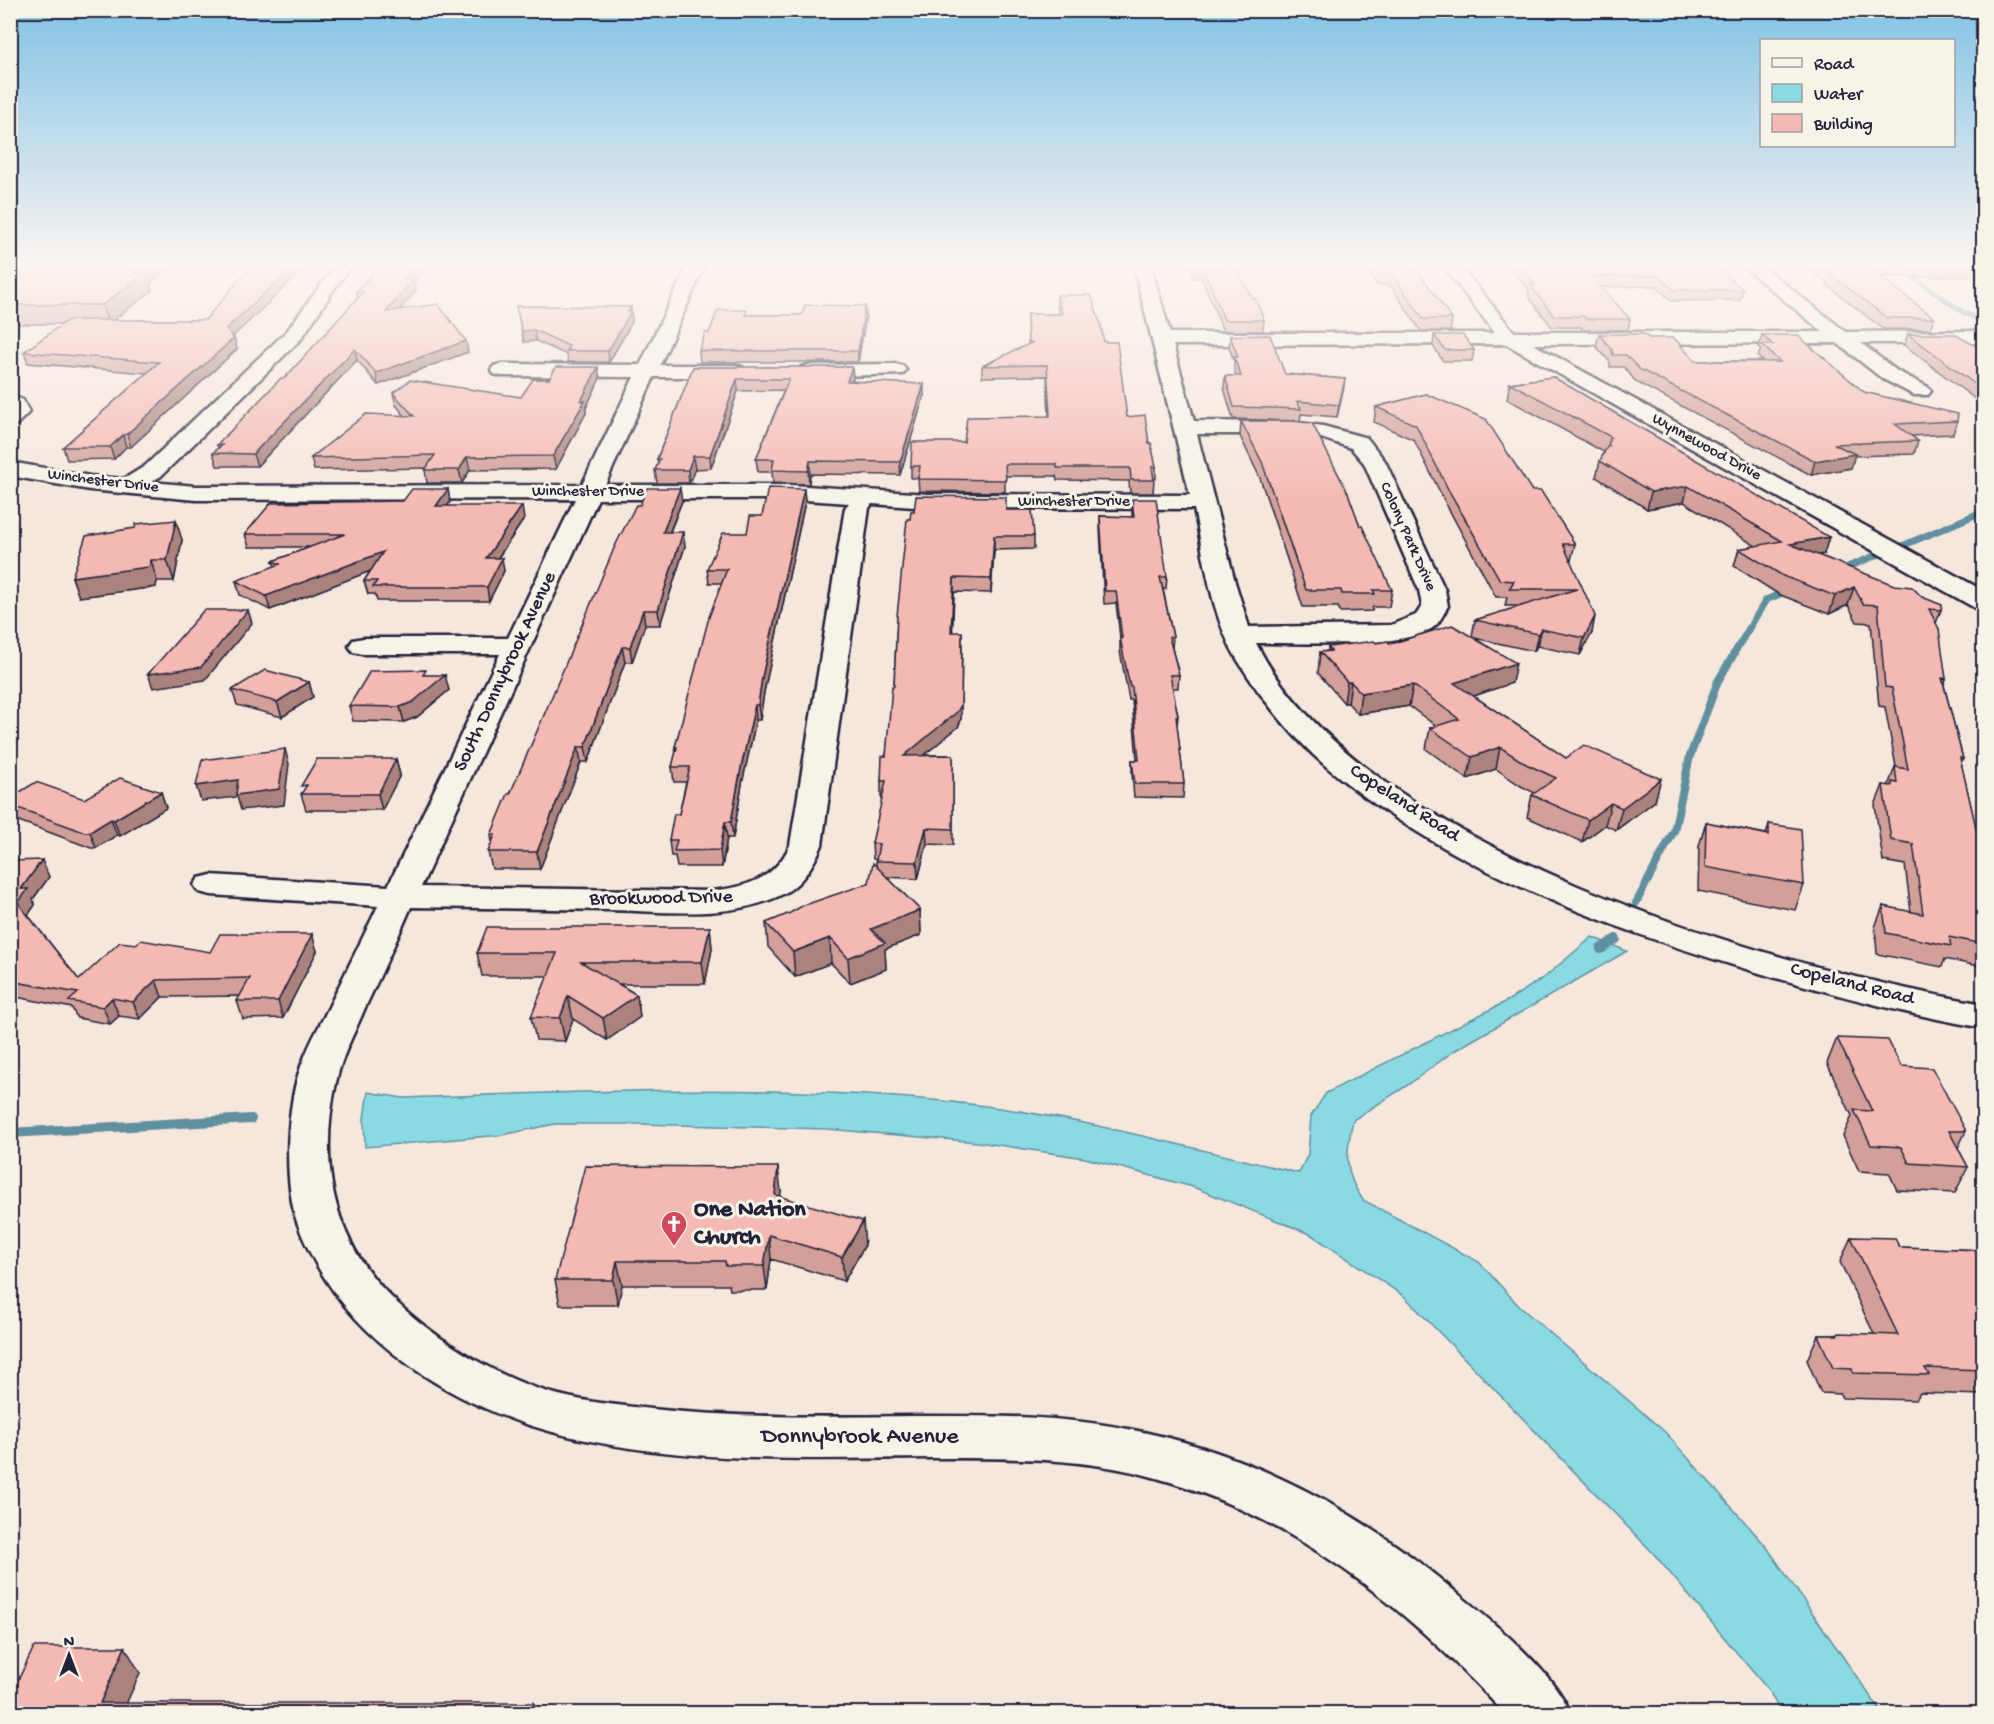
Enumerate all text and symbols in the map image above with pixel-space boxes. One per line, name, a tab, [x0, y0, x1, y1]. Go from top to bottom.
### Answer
legend	[1760, 39, 1955, 147]
text: Road	[1814, 55, 1855, 76]
text: Water	[1814, 85, 1864, 106]
text: Building	[1813, 115, 1873, 136]
street label: Wynnewood Drive	[1648, 410, 1765, 486]
street label: Winchester Drive	[46, 466, 160, 498]
street label: Colony Park Drive	[1374, 480, 1440, 595]
street label: Winchester Drive	[532, 483, 645, 502]
street label: Winchester Drive	[1018, 493, 1131, 512]
street label: South Donnybrook Avenue	[450, 568, 563, 775]
street label: Copeland Road	[1345, 760, 1465, 849]
street label: Brookwood Drive	[588, 886, 734, 912]
street label: Copeland Road	[1788, 959, 1918, 1012]
place label: One Nation Church	[694, 1196, 806, 1253]
church icon: One Nation Church	[659, 1209, 689, 1247]
street label: Donnybrook Avenue	[759, 1423, 959, 1452]
north arrow	[39, 1625, 99, 1685]
text: N	[64, 1634, 75, 1653]

